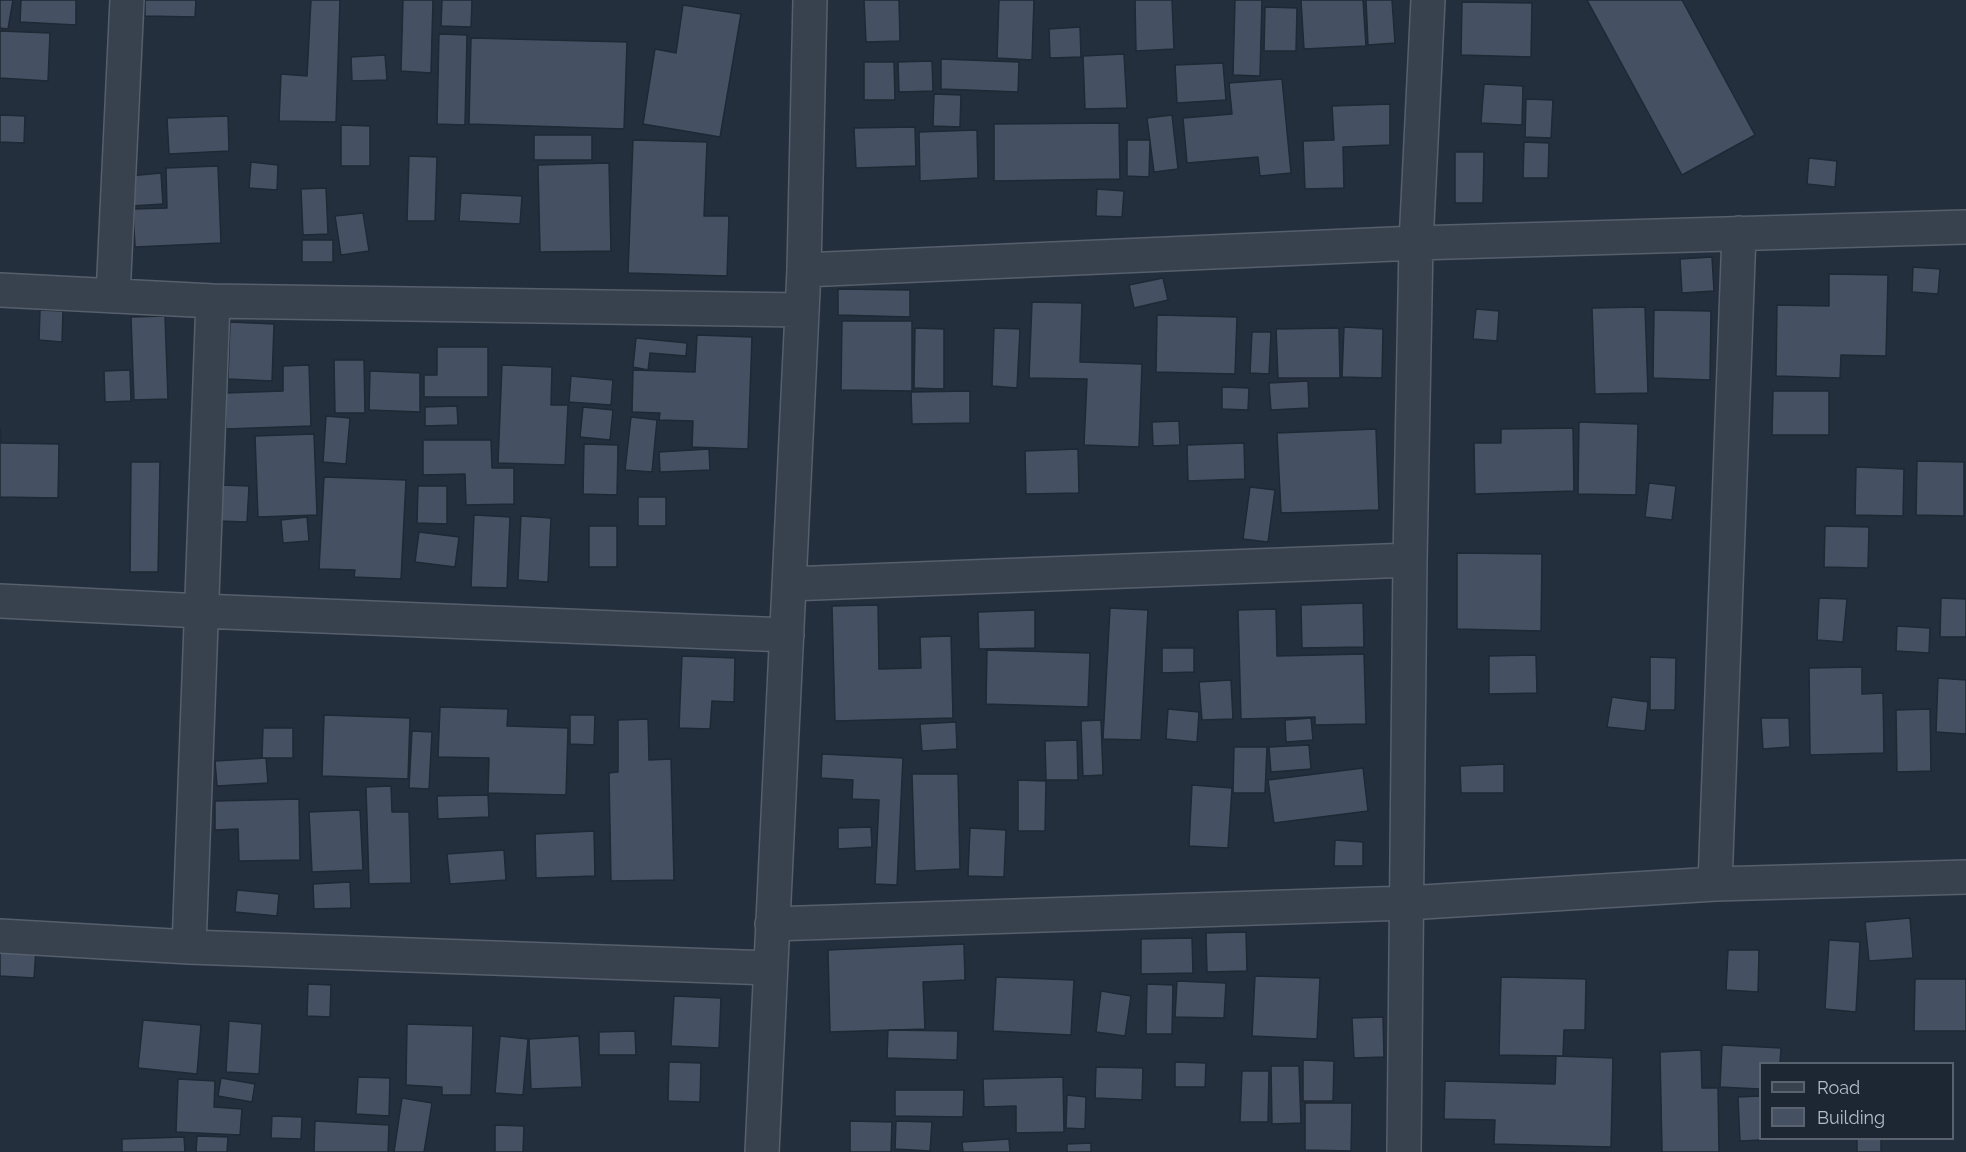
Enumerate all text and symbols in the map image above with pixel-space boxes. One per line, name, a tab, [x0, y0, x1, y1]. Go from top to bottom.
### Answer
legend	[1759, 1062, 1954, 1140]
text: Road	[1817, 1077, 1860, 1098]
text: Building	[1817, 1107, 1885, 1128]

